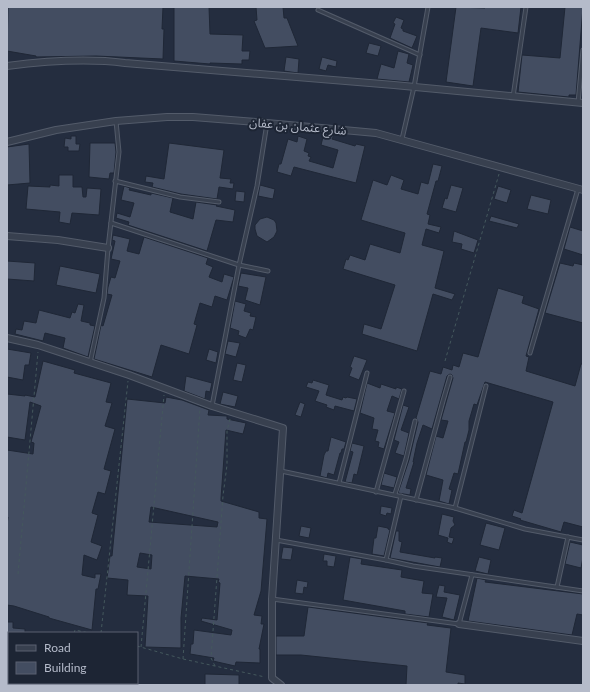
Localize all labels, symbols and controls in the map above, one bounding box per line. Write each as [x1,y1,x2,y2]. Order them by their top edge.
street label: شارع عثمان بن عفان [249,114,347,140]
legend [8,632,138,684]
text: Road [44,640,71,655]
text: Building [44,660,87,675]

